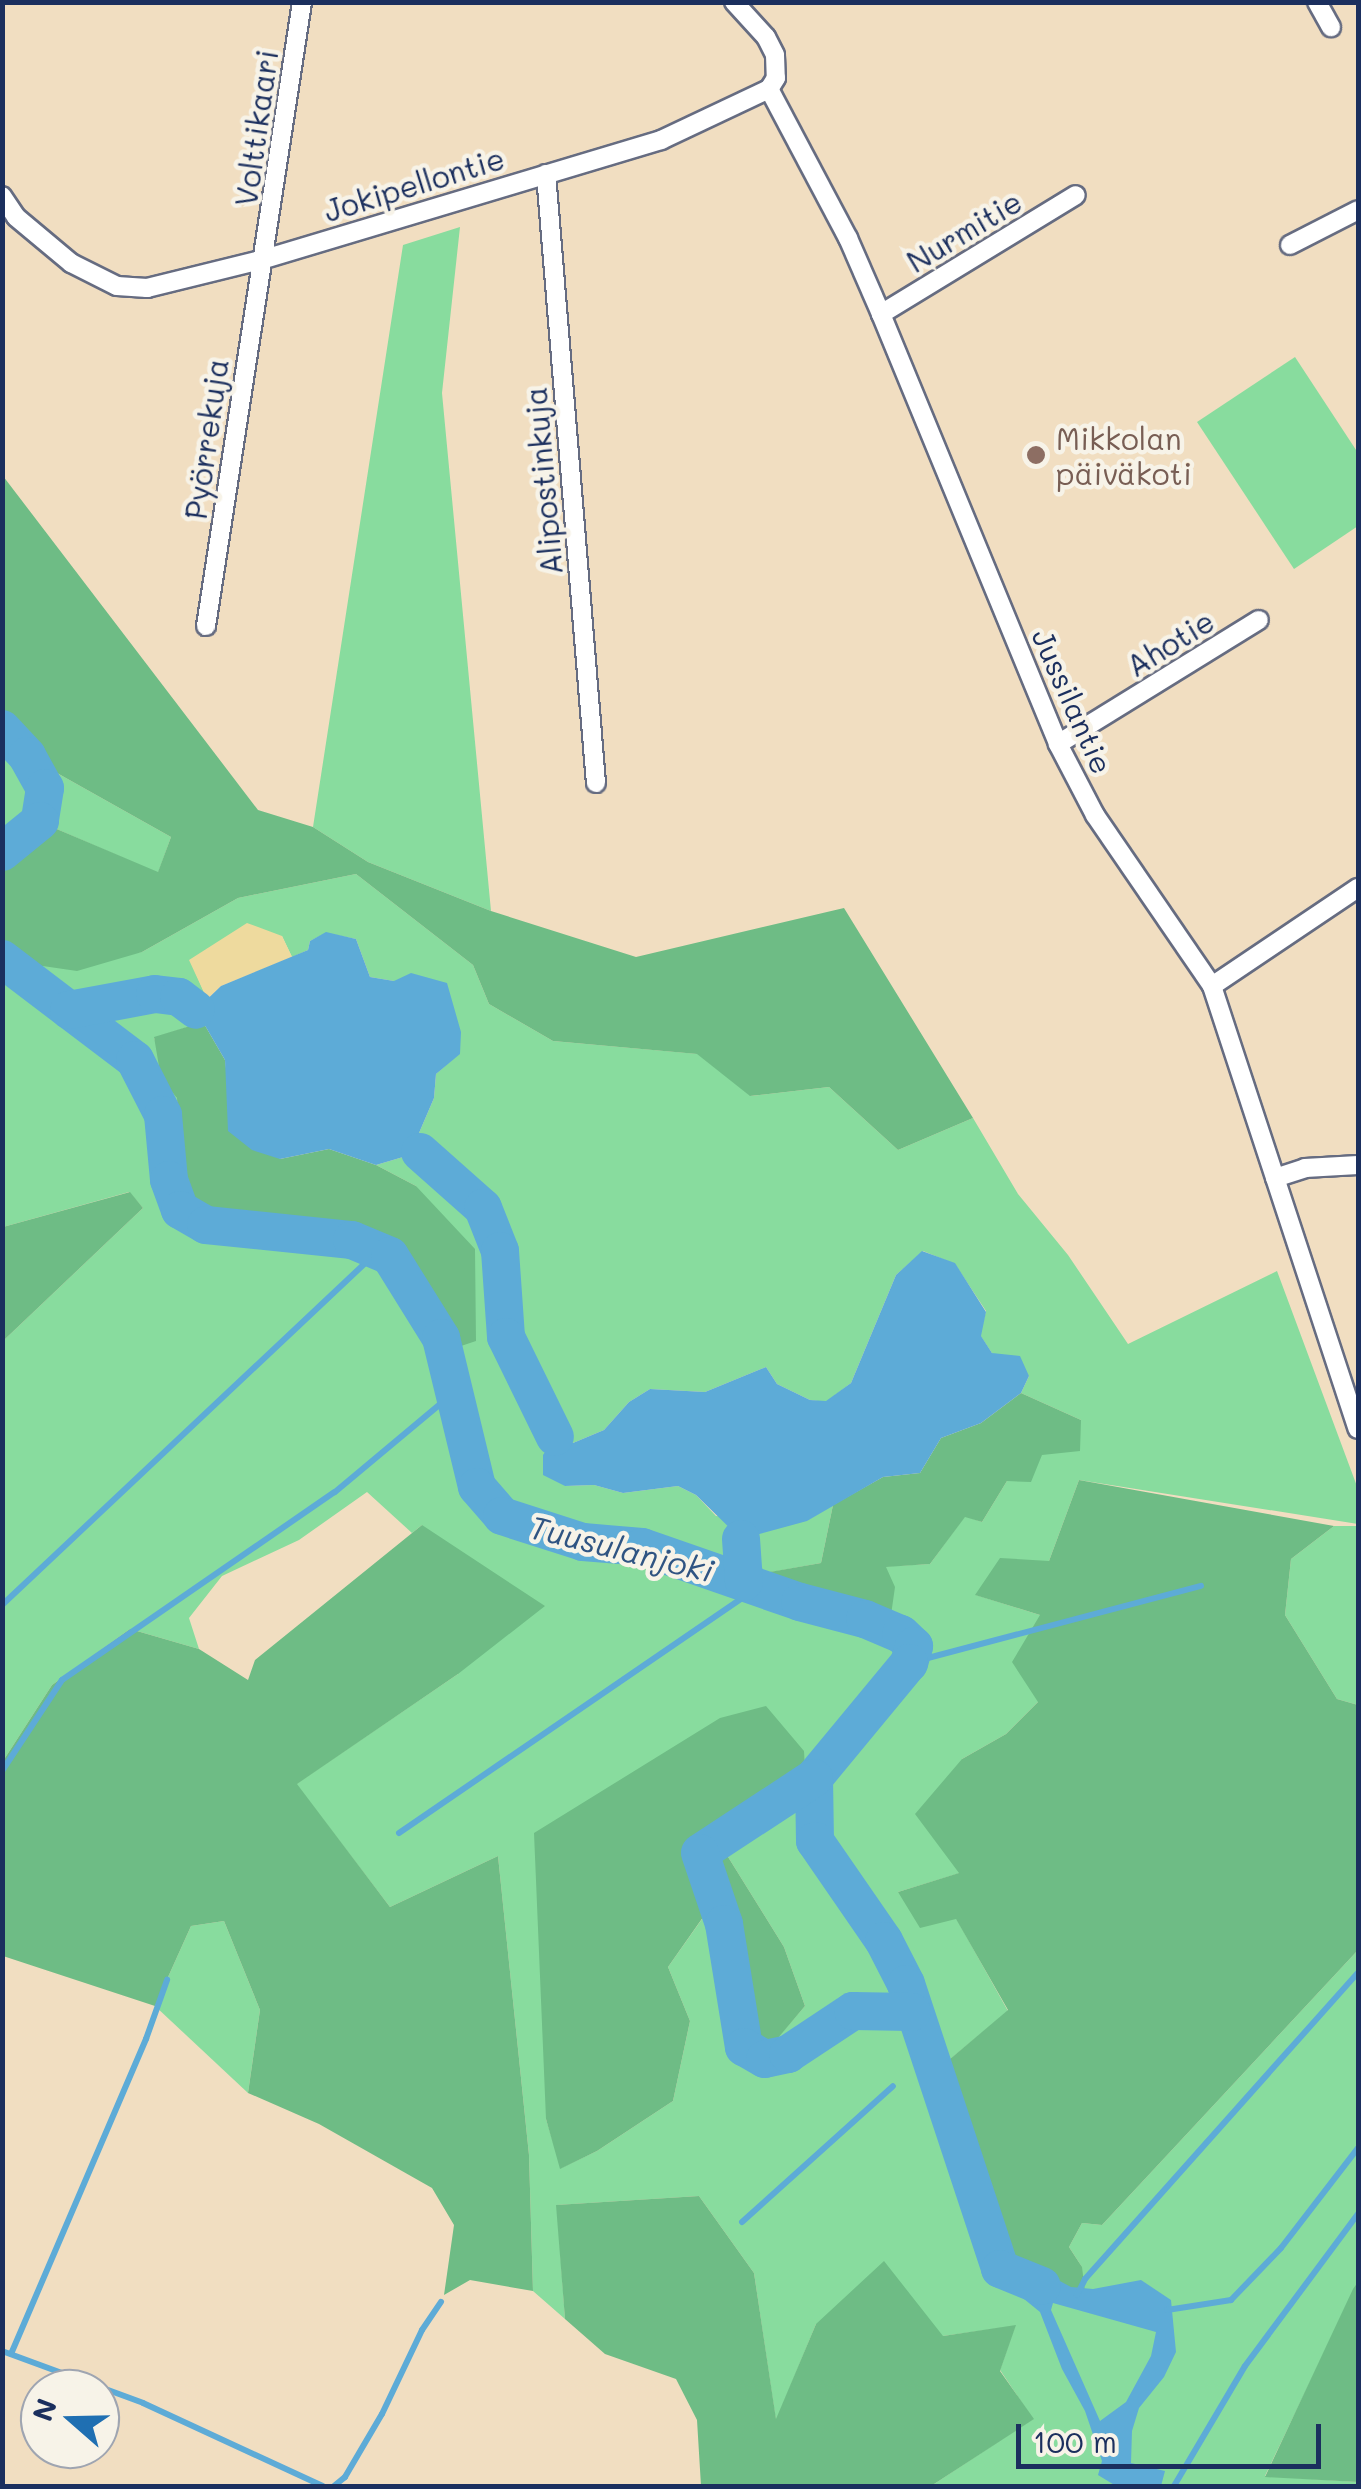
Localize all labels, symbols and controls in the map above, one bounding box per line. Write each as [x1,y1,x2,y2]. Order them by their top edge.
street label: Volttikaari [227,47,285,209]
street label: Jokipellontie [319,139,509,229]
street label: Nurmitie [900,183,1028,279]
street label: Pyörrekuja [177,356,235,522]
street label: Alipostinkuja [517,386,569,576]
place label: Mikkolan päiväkoti [1056,420,1192,490]
marker: Mikkolan päiväkoti [1025,444,1047,466]
street label: Ahotie [1120,602,1220,684]
street label: Jussilantie [1025,623,1121,779]
water label: Tuusulanjoki [526,1507,718,1589]
north arrow [20,2369,120,2469]
text: N [23,2393,64,2426]
scale bar [1021,2404,1326,2466]
text: 100 m [1033,2421,1117,2461]

